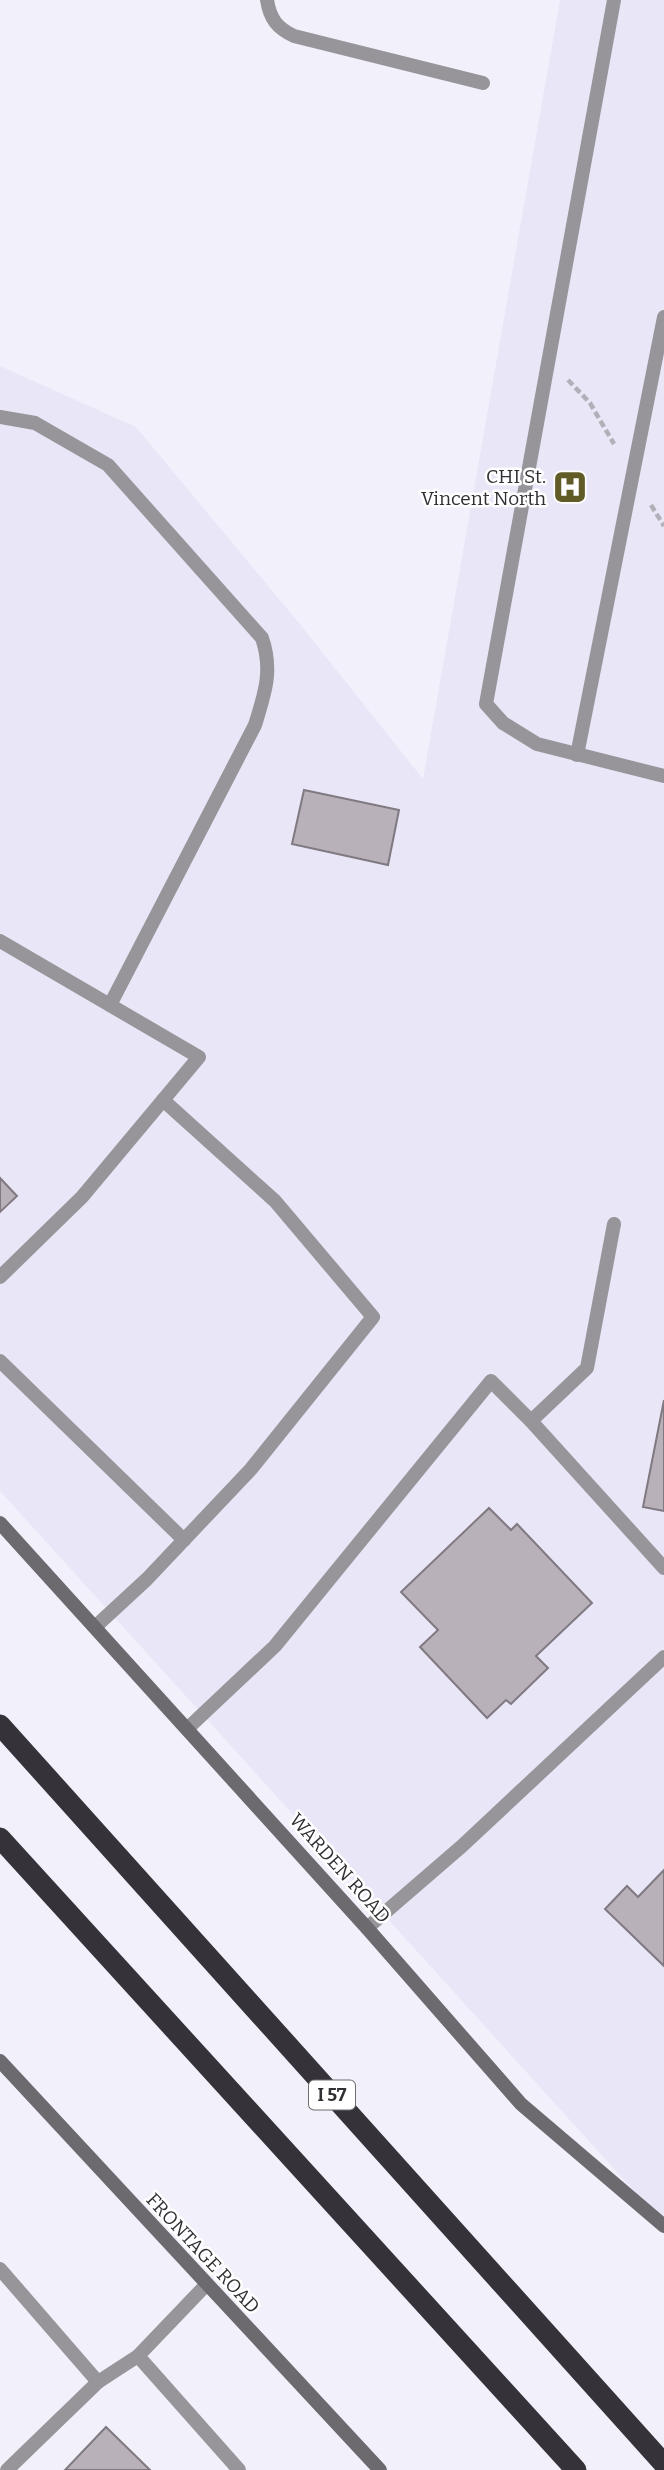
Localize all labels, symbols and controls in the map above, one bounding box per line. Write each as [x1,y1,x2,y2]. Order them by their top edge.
place label: CHI St. Vincent North [421,465,546,510]
hospital icon: CHI St. Vincent North [551,468,589,506]
street label: WARDEN ROAD [285,1808,395,1928]
road number: I 57 [309,2080,355,2110]
street label: FRONTAGE ROAD [141,2188,265,2318]

